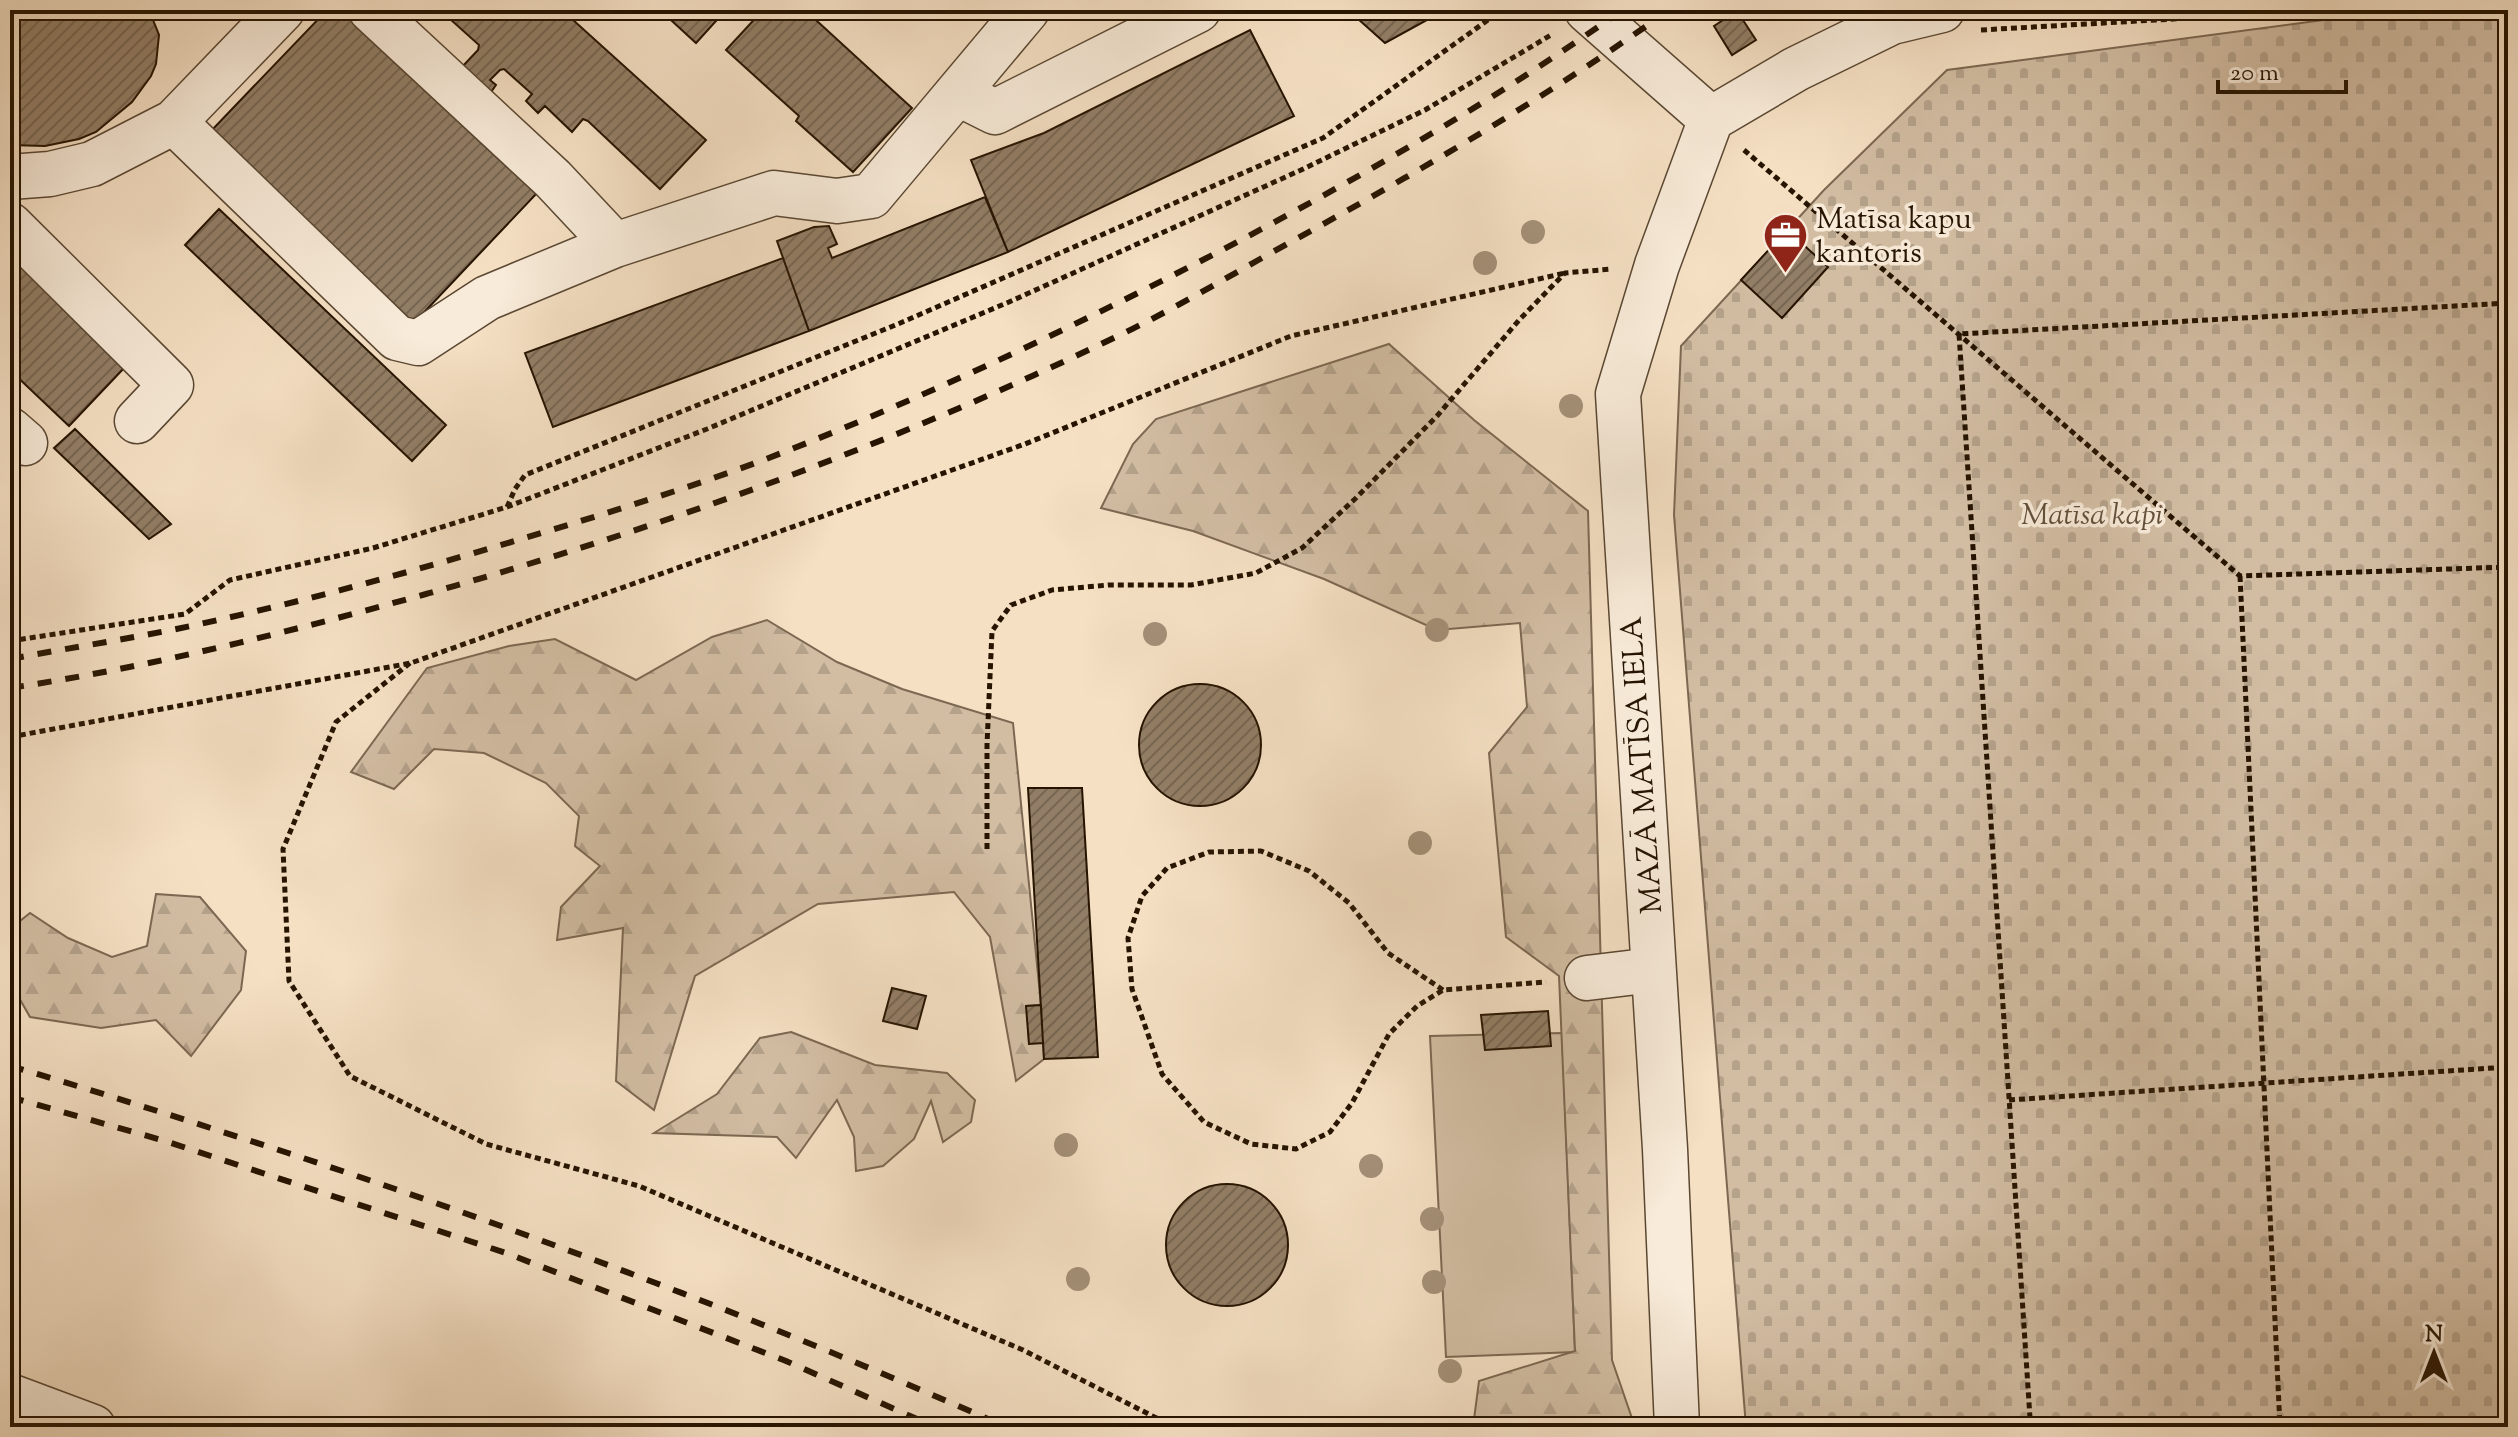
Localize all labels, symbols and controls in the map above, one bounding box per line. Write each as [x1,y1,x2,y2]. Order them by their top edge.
scale bar [2218,44,2346,94]
text: 20 m [2230,57,2279,91]
place label: Matīsa kapu kantoris [1816,199,1972,276]
office icon: Matīsa kapu kantoris [1761,211,1809,274]
park label: Matīsa kapi [2021,495,2163,538]
street label: MAZĀ MATĪSA IELA [1612,615,1675,915]
north arrow [2394,1313,2474,1393]
text: N [2425,1320,2443,1352]

